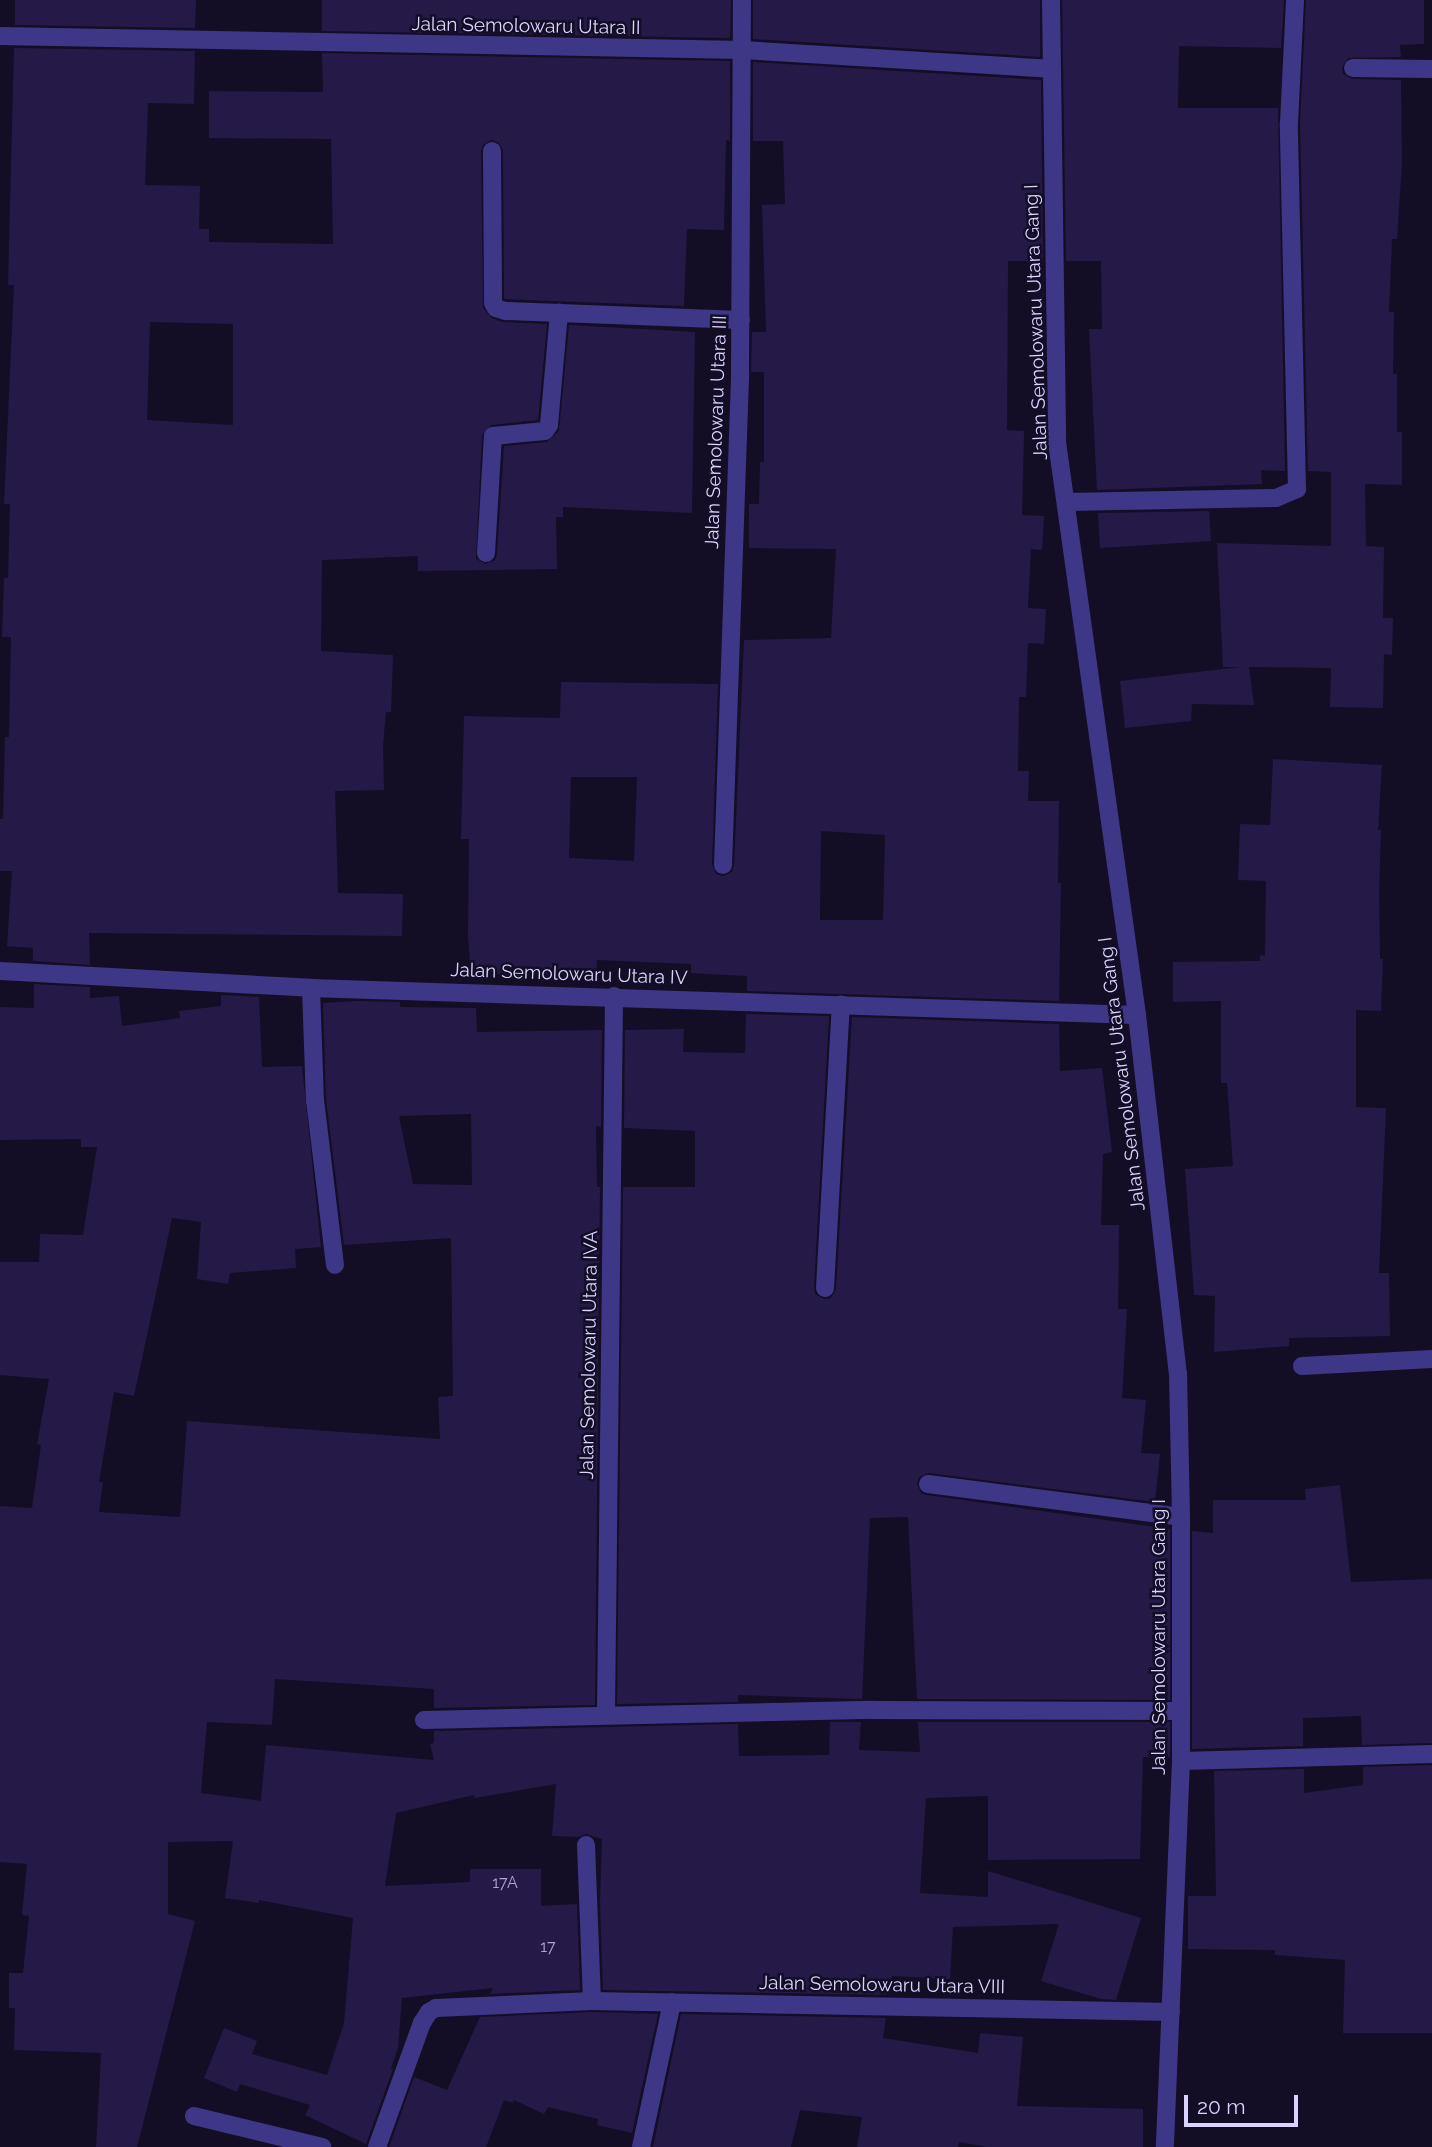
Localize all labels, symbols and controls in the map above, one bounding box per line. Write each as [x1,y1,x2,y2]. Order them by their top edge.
street label: Jalan Semolowaru Utara II [411,13,641,39]
street label: Jalan Semolowaru Utara Gang I [1020,184,1052,460]
street label: Jalan Semolowaru Utara III [701,315,731,549]
street label: Jalan Semolowaru Utara Gang I [1094,936,1150,1212]
street label: Jalan Semolowaru Utara IV [450,958,688,990]
street label: Jalan Semolowaru Utara IVA [575,1230,603,1480]
street label: Jalan Semolowaru Utara Gang I [1148,1499,1170,1775]
house number: 17A [492,1873,518,1893]
house number: 17 [540,1937,556,1957]
street label: Jalan Semolowaru Utara VIII [759,1971,1005,1999]
scale bar [1187,2080,1301,2124]
text: 20 m [1197,2094,1245,2119]

